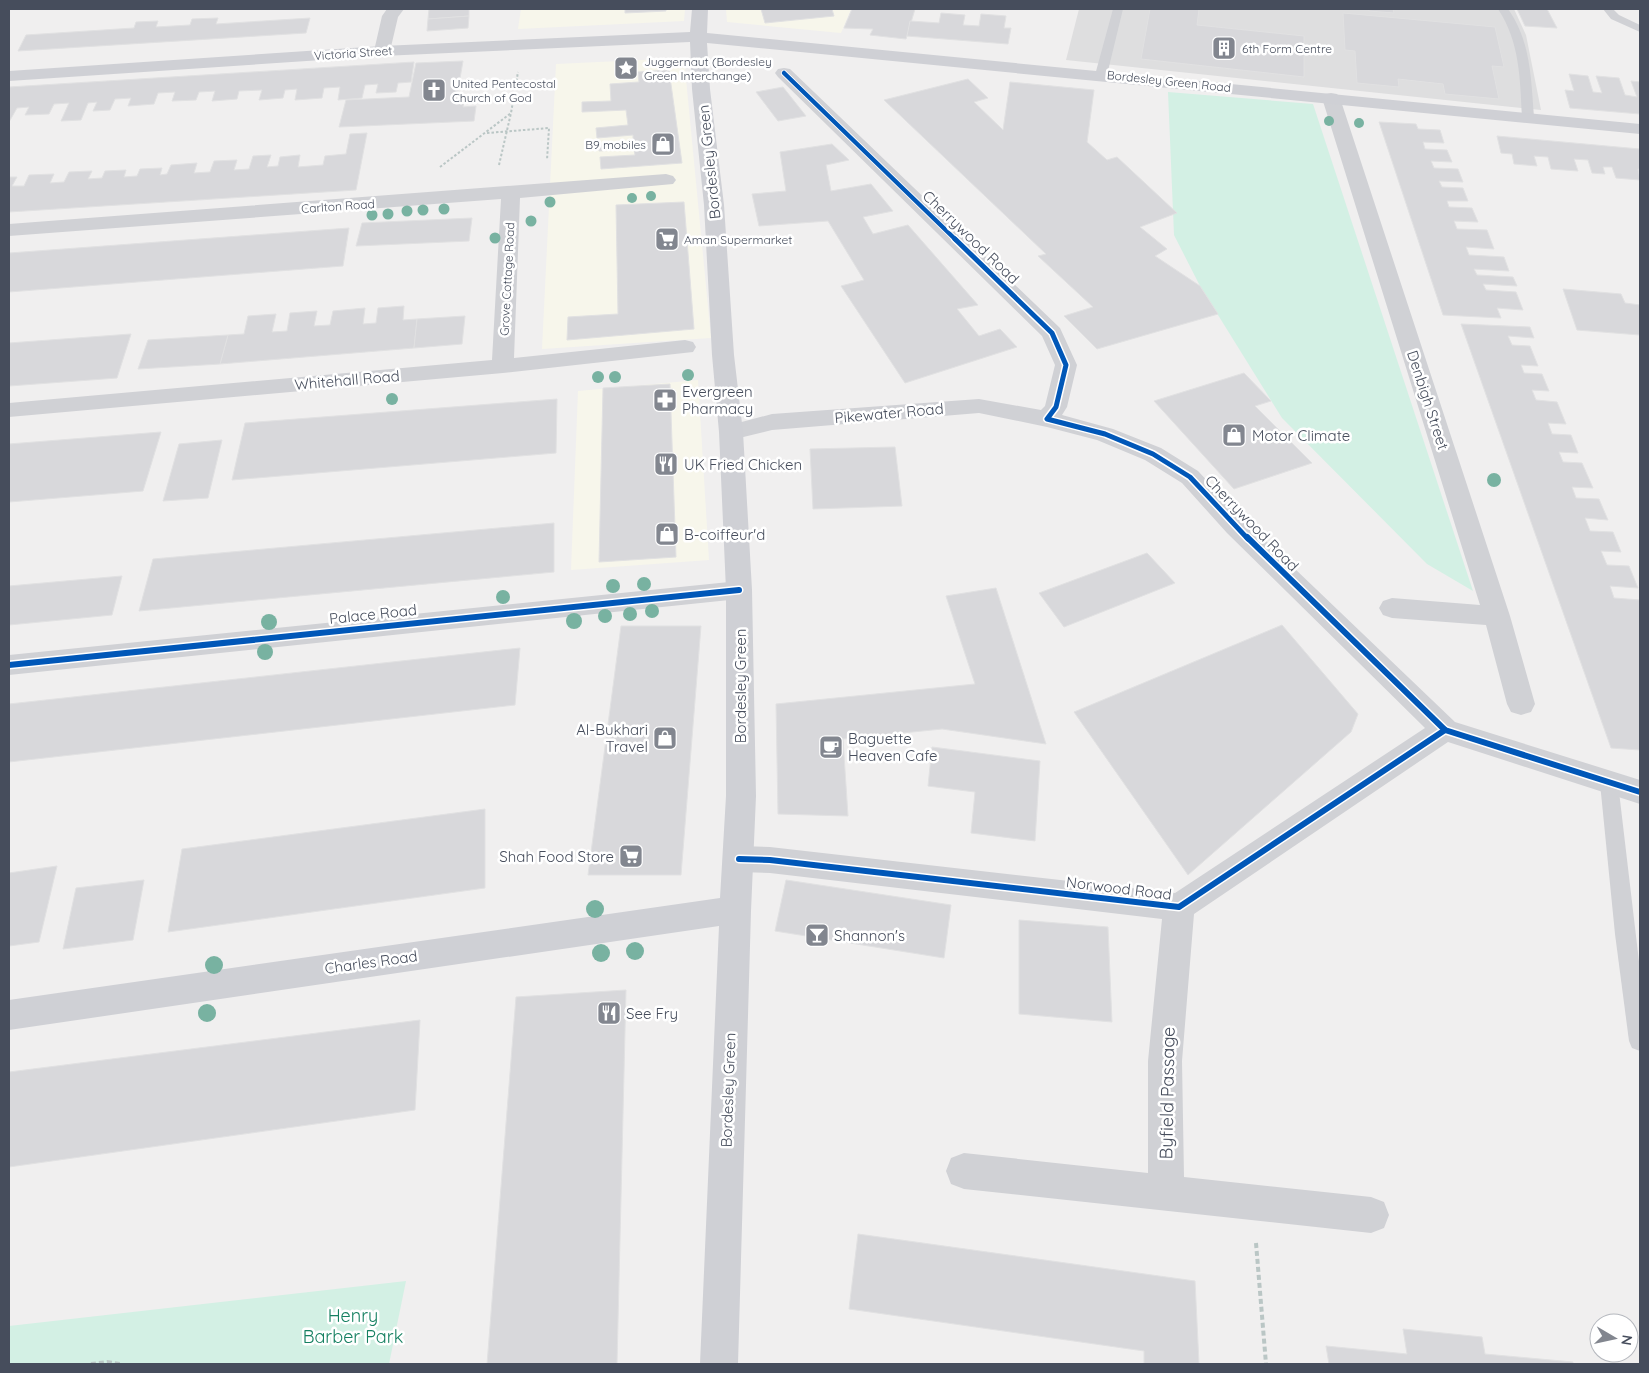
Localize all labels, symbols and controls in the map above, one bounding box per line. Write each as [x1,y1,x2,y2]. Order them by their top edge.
building icon: 6th Form Centre [1211,35,1237,61]
place label: 6th Form Centre [1242,41,1332,56]
street label: Victoria Street [313,43,393,63]
place label: Juggernaut (Bordesley Green Interchange) [644,54,772,83]
place icon: Juggernaut (Bordesley Green Interchange) [613,55,639,81]
street label: Bordesley Green Road [1106,67,1232,95]
place label: United Pentecostal Church of God [452,76,556,105]
church icon: United Pentecostal Church of God [421,77,447,103]
street label: Bordesley Green [694,104,724,220]
shop icon: B9 mobiles [650,131,676,157]
place label: B9 mobiles [585,137,646,152]
street label: Cherrywood Road [919,186,1023,288]
street label: Carlton Road [301,196,375,216]
street label: Grove Cottage Road [497,222,517,336]
supermarket icon: Aman Supermarket [654,226,680,252]
place label: Aman Supermarket [684,232,792,247]
street label: Denbigh Street [1403,348,1453,452]
street label: Whitehall Road [294,366,400,394]
place label: Evergreen Pharmacy [682,382,753,418]
pharmacy icon: Evergreen Pharmacy [652,387,678,413]
street label: Pikewater Road [834,399,944,427]
shop icon: Motor Climate [1221,422,1247,448]
place label: Motor Climate [1252,426,1350,445]
restaurant icon: UK Fried Chicken [653,451,679,477]
place label: UK Fried Chicken [684,455,802,474]
street label: Cherrywood Road [1201,471,1303,575]
shop icon: B-coiffeur'd [654,521,680,547]
place label: B-coiffeur'd [684,525,765,544]
street label: Palace Road [328,600,418,628]
street label: Bordesley Green [731,629,750,743]
place label: Al-Bukhari Travel [576,720,648,756]
shop icon: Al-Bukhari Travel [652,725,678,751]
place label: Baguette Heaven Cafe [848,729,938,765]
cafe icon: Baguette Heaven Cafe [818,734,844,760]
supermarket icon: Shah Food Store [618,843,644,869]
place label: Shah Food Store [499,847,614,866]
street label: Norwood Road [1065,872,1173,904]
bar icon: Shannon's [804,922,830,948]
place label: Shannon's [834,926,905,945]
street label: Charles Road [323,946,419,978]
restaurant icon: See Fry [596,1000,622,1026]
place label: See Fry [626,1004,678,1023]
street label: Byfield Passage [1154,1026,1180,1160]
street label: Bordesley Green [717,1032,739,1148]
park label: Henry Barber Park [303,1304,403,1348]
north arrow [1589,1313,1639,1363]
text: N [1617,1334,1637,1347]

